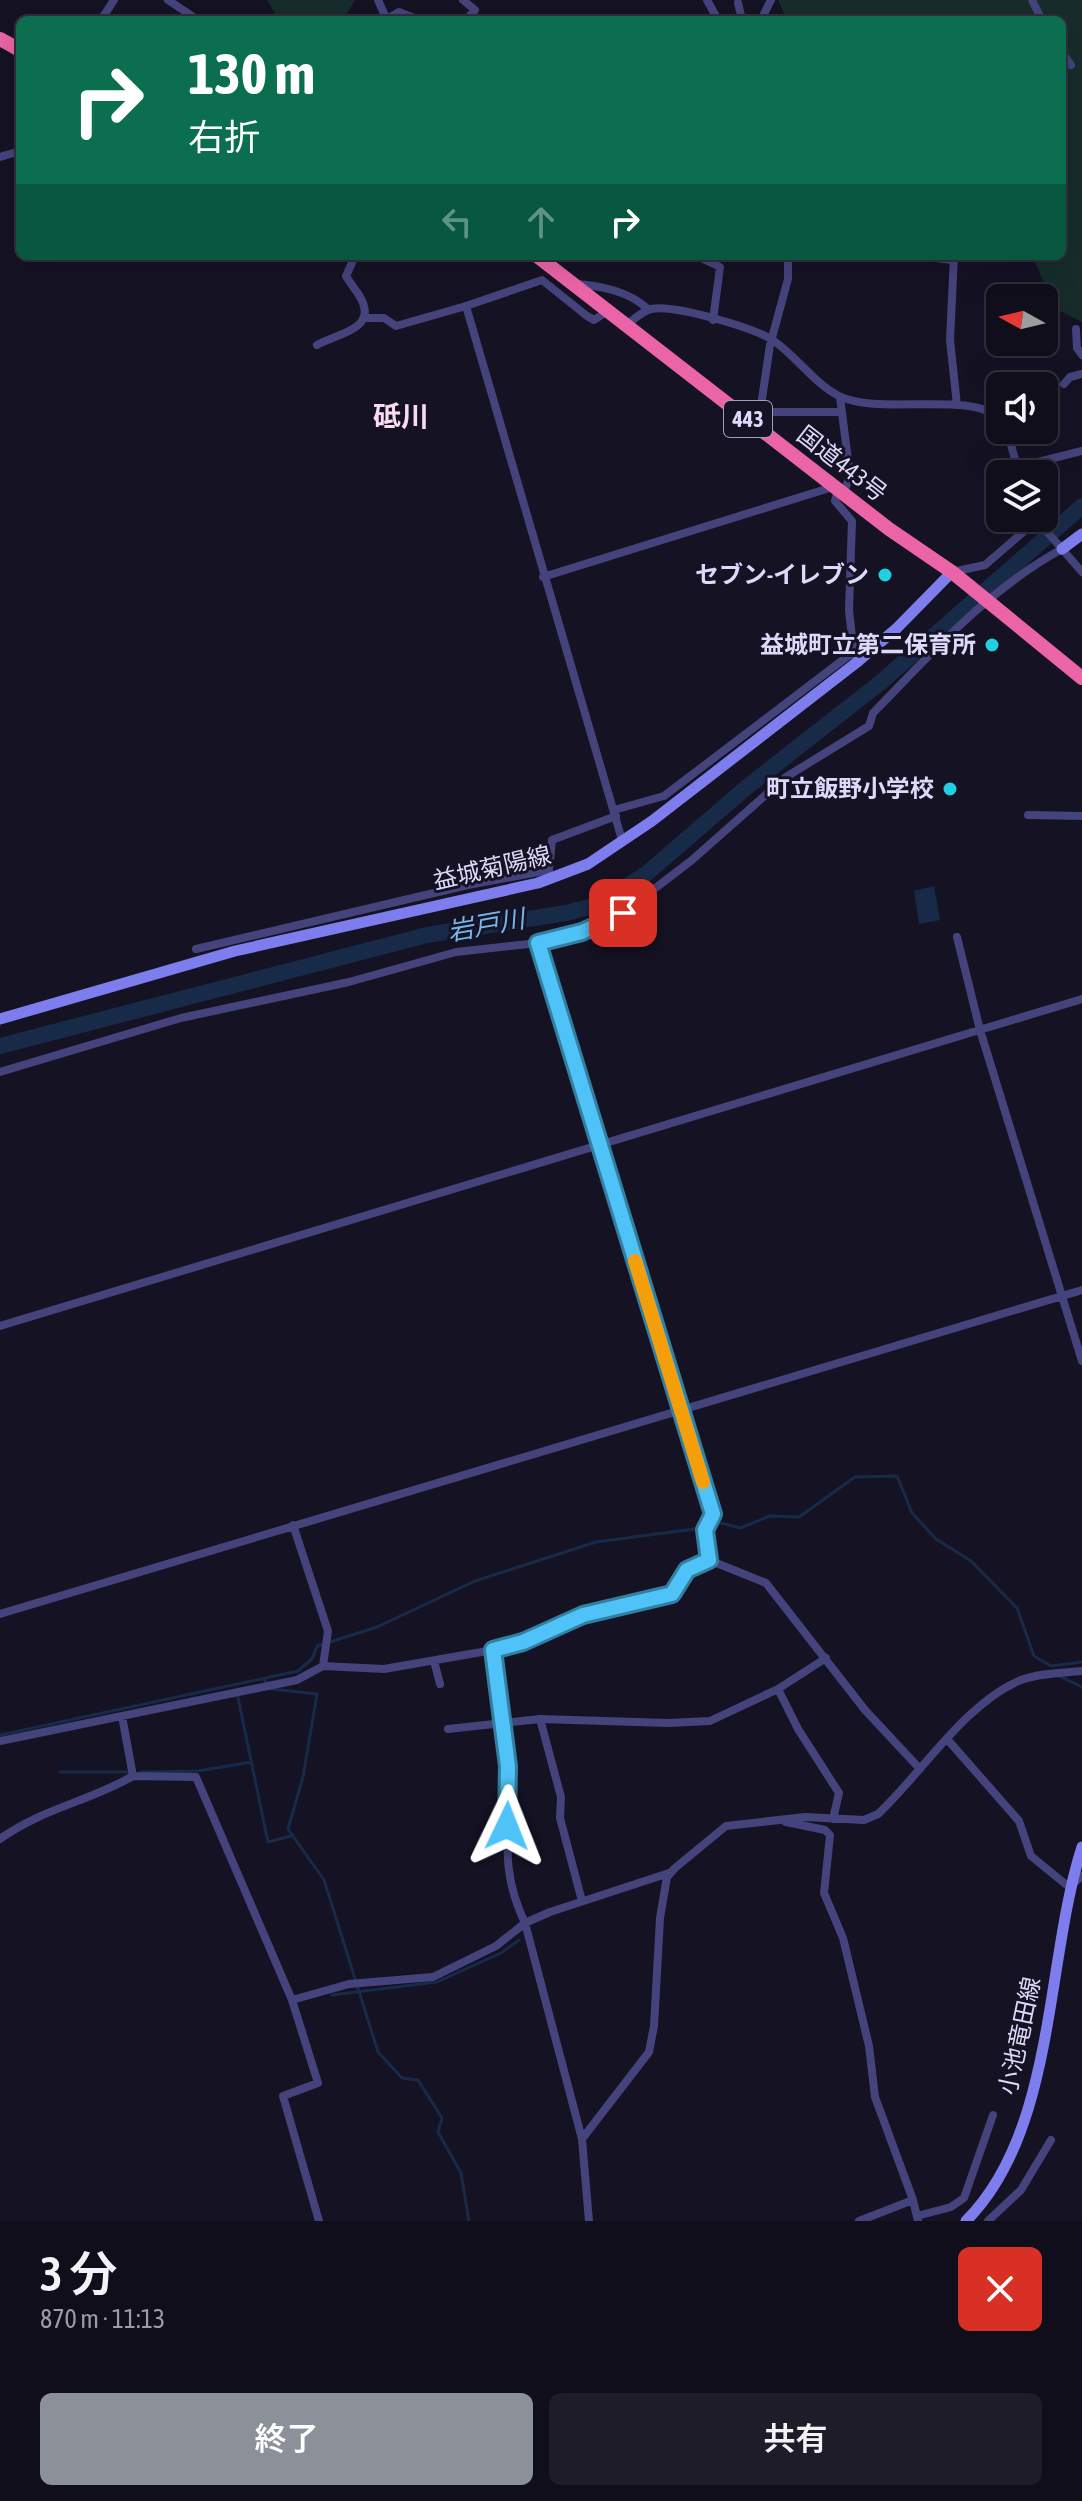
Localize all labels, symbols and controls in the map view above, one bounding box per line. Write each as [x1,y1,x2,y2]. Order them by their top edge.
text: 130 m [188,42,315,106]
icon: right [56,48,160,152]
text: 右折 [188,116,260,158]
icon: left [435,200,479,244]
icon: ahead [519,200,563,244]
icon: right [603,200,647,244]
north arrow [986,284,1058,356]
map controls [986,284,1058,532]
button: sound [986,372,1058,444]
district label: 砥川 [373,400,429,432]
road number: 443 [724,401,772,437]
street label: 国道443号 [792,420,892,507]
button: layers [986,460,1058,532]
place label: セブン-イレブン [695,561,869,588]
marker: セブン-イレブン [876,566,894,584]
place label: 益城町立第二保育所 [760,631,976,658]
marker: 益城町立第二保育所 [983,636,1001,654]
place label: 町立飯野小学校 [766,775,934,802]
marker: 町立飯野小学校 [941,780,959,798]
street label: 益城菊陽線 [430,841,553,894]
pin [589,879,657,947]
icon: arrive [601,891,645,935]
water label: 岩戸川 [445,903,530,947]
position arrow [465,1784,549,1868]
street label: 小池竜田線 [994,1974,1045,2097]
text: 3 分 [40,2246,117,2301]
button: close [958,2247,1042,2331]
text: 870 m · 11:13 [40,2304,165,2334]
button: 終了 [40,2393,533,2485]
button: 共有 [549,2393,1042,2485]

